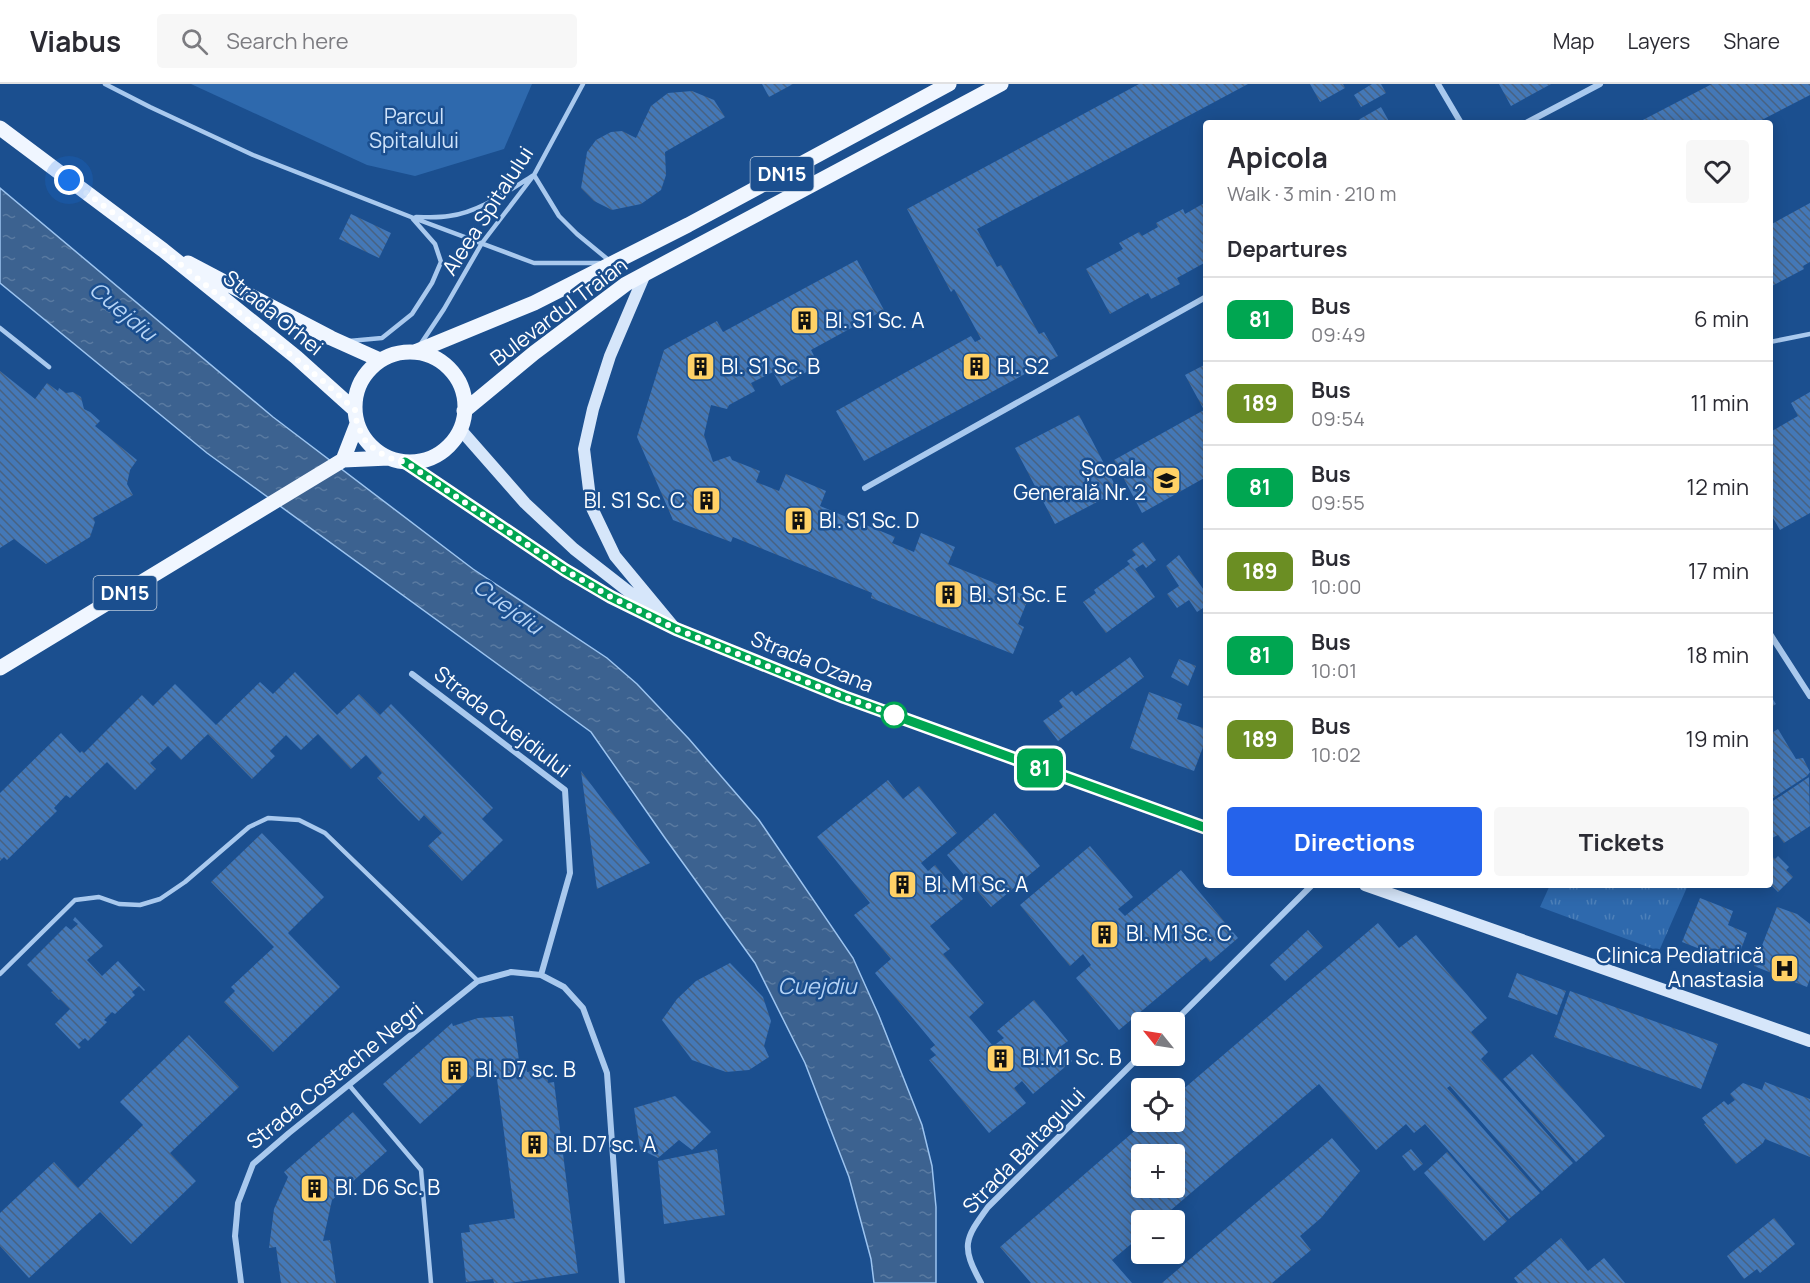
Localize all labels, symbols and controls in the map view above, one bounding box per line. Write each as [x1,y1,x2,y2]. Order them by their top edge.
search box [157,14,577,68]
text: Viabus [30,22,121,60]
icon: search [178,25,211,58]
text: Search here [226,26,349,56]
text: Map [1553,27,1594,55]
text: Layers [1627,27,1690,55]
text: Share [1723,27,1780,55]
park label: Parcul Spitalului [369,102,459,154]
text: Apicola [1227,138,1328,176]
button: heart [1686,140,1749,203]
street label: Aleea Spitalului [435,141,539,280]
road number: DN15 [750,157,814,191]
your location [54,165,84,195]
text: Walk · 3 min · 210 m [1227,180,1397,207]
text: Departures [1227,234,1347,264]
street label: Bulevardul Traian [484,251,633,372]
street label: Strada Orhei [218,263,329,361]
water label: Cuejdiu [83,274,164,349]
text: Bus [1311,291,1351,321]
text: 6 min [1694,304,1749,334]
building icon: Bl. S1 Sc. A [788,305,820,337]
text: 81 [1249,305,1271,333]
place label: Bl. S1 Sc. A [825,306,925,334]
text: 09:49 [1311,321,1366,348]
building icon: Bl. S1 Sc. B [684,351,716,383]
building icon: Bl. S2 [960,351,992,383]
place label: Bl. S1 Sc. B [721,352,820,380]
place label: Bl. S2 [997,352,1049,380]
text: Bus [1311,375,1351,405]
text: 11 min [1691,388,1749,418]
text: 189 [1242,389,1278,417]
text: 09:54 [1311,405,1365,432]
place label: Școala Generală Nr. 2 [1013,454,1146,506]
text: Bus [1311,459,1351,489]
school or university icon: Școala Generală Nr. 2 [1151,465,1183,497]
text: 12 min [1687,472,1749,502]
text: 81 [1249,473,1271,501]
building icon: Bl. S1 Sc. C [690,485,722,517]
place label: Bl. S1 Sc. C [584,486,685,514]
text: 09:55 [1311,489,1365,516]
building icon: Bl. S1 Sc. D [782,505,814,537]
place label: Bl. S1 Sc. D [819,506,919,534]
text: Bus [1311,543,1351,573]
text: 17 min [1688,556,1749,586]
text: 189 [1242,557,1278,585]
water label: Cuejdiu [467,571,550,642]
text: 10:00 [1311,573,1361,600]
road number: DN15 [94,576,156,610]
building icon: Bl. S1 Sc. E [932,579,964,611]
place label: Bl. S1 Sc. E [969,580,1067,608]
street label: Strada Ozana [747,624,878,698]
text: Bus [1311,627,1351,657]
text: 18 min [1686,640,1749,670]
text: 81 [1249,641,1271,669]
text: 10:01 [1311,657,1357,684]
street label: Strada Cuejdiului [429,659,576,783]
unlabelled marker [881,702,907,728]
text: Bus [1311,711,1351,741]
text: 19 min [1686,724,1749,754]
text: 189 [1242,725,1278,753]
text: 10:02 [1311,741,1361,768]
line badge: 81 [1013,748,1067,788]
text: 81 [1029,754,1051,782]
button: Directions [1227,807,1482,876]
button: Tickets [1494,807,1749,876]
building icon: Bl. M1 Sc. A [887,869,919,901]
place label: Bl. M1 Sc. A [924,870,1028,898]
building icon: Bl. M1 Sc. C [1089,918,1121,950]
place label: Bl. M1 Sc. C [1126,919,1232,947]
place label: Clinica Pediatrică Anastasia [1596,941,1764,993]
hospital icon: Clinica Pediatrică Anastasia [1769,952,1801,984]
water label: Cuejdiu [778,971,858,1001]
street label: Strada Costache Negri [240,995,428,1155]
north arrow [1131,1012,1185,1066]
map controls [1131,1012,1185,1264]
building icon: Bl.M1 Sc. B [985,1042,1017,1074]
place label: Bl.M1 Sc. B [1022,1043,1122,1071]
building icon: Bl. D7 sc. B [438,1054,470,1086]
place label: Bl. D7 sc. B [475,1055,576,1083]
button: locate [1131,1078,1185,1132]
street label: Strada Baltagului [956,1081,1091,1219]
building icon: Bl. D7 sc. A [518,1129,550,1161]
place label: Bl. D7 sc. A [555,1130,656,1158]
button: + [1131,1144,1185,1198]
building icon: Bl. D6 Sc. B [298,1172,330,1204]
place label: Bl. D6 Sc. B [335,1173,440,1201]
button: − [1131,1210,1185,1264]

